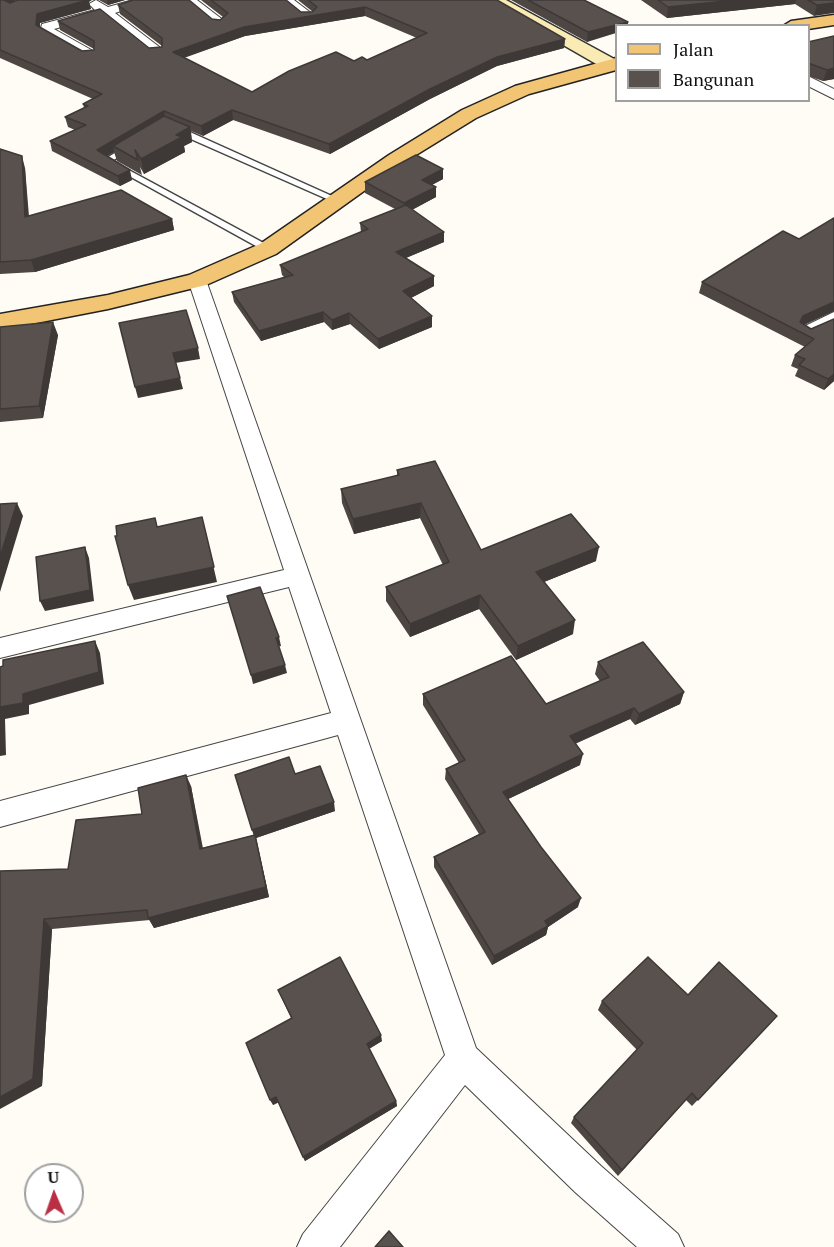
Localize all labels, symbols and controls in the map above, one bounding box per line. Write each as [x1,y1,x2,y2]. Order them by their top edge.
legend [615,24,810,102]
text: Jalan [673,37,713,61]
text: Bangunan [673,67,754,91]
north arrow [24,1163,84,1223]
text: U [47,1166,60,1188]

